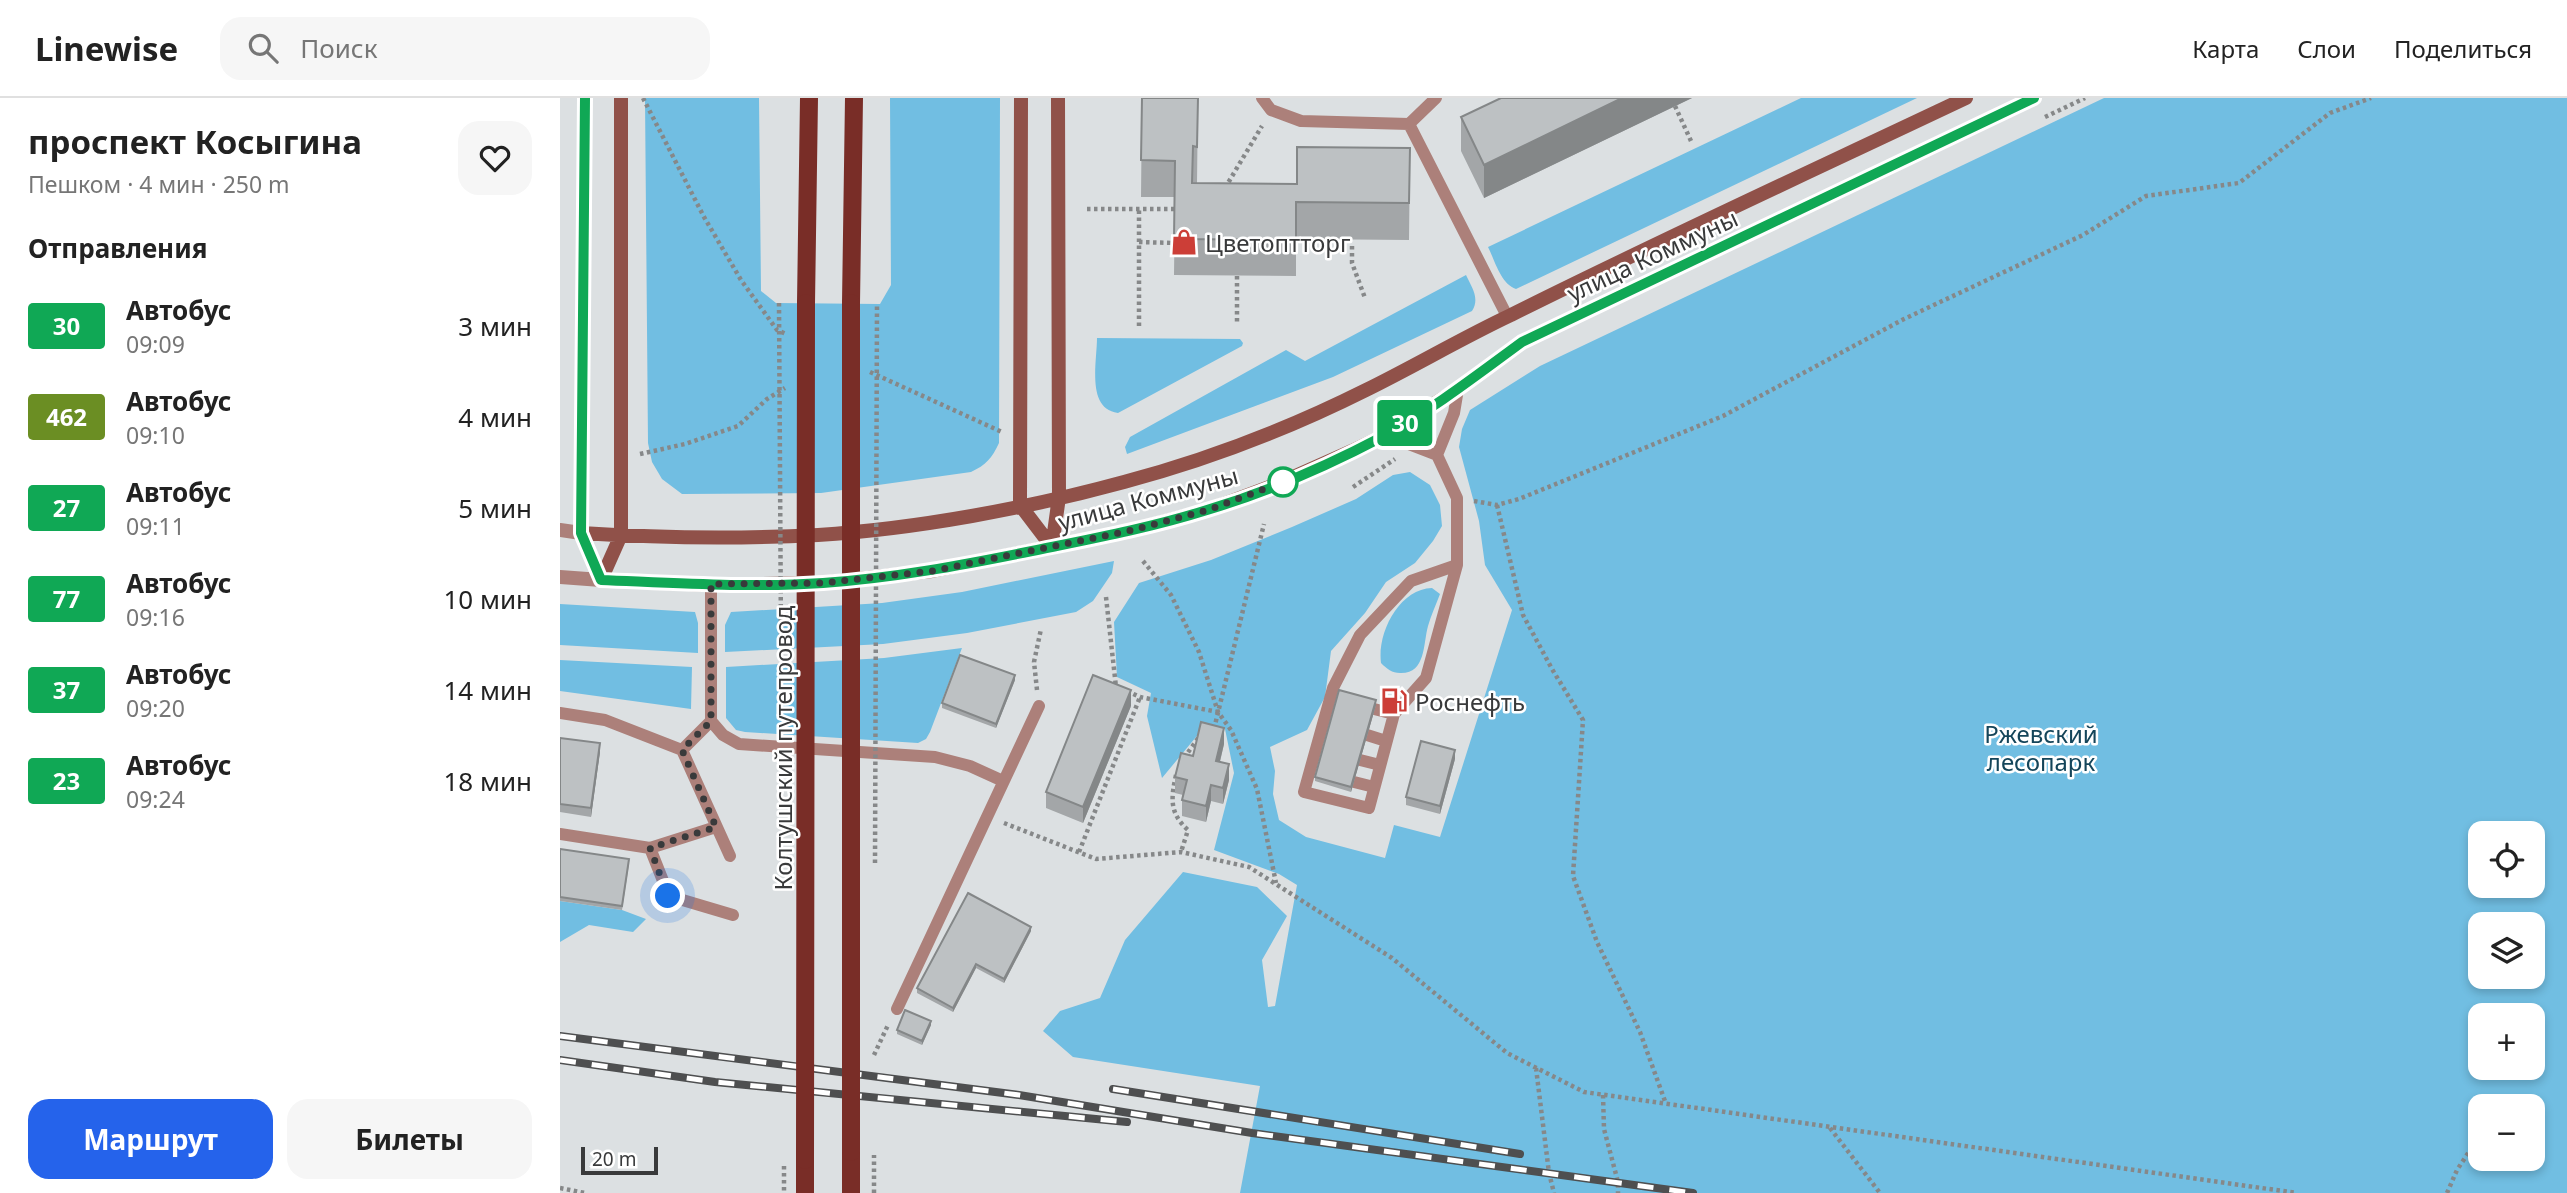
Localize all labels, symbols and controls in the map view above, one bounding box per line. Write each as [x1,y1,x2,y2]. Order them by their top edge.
search box [220,17,710,80]
text: Linewise [35,26,178,71]
icon: search [244,29,282,67]
text: Поиск [300,30,377,66]
text: Карта [2192,32,2259,65]
text: Слои [2297,32,2356,65]
text: Поделиться [2394,32,2532,65]
text: проспект Косыгина [28,119,362,164]
button: heart [458,121,532,195]
text: Пешком · 4 мин · 250 m [28,168,290,200]
street label: улица Коммуны [1561,201,1743,309]
place label: Цветоптторг [1205,226,1351,259]
shop icon: Цветоптторг [1169,227,1199,257]
text: Отправления [28,230,207,266]
text: Автобус [126,292,231,328]
text: 3 мин [458,308,532,344]
text: 30 [53,309,80,342]
text: 09:09 [126,328,185,360]
text: Автобус [126,383,231,419]
text: 4 мин [458,399,532,435]
text: 462 [46,400,87,433]
line badge: 30 [1374,400,1436,446]
text: 30 [1391,406,1419,439]
text: 09:10 [126,419,185,451]
street label: улица Коммуны [1054,458,1242,538]
unlabelled marker [1268,467,1298,497]
text: Автобус [126,474,231,510]
text: 5 мин [458,490,532,526]
text: 27 [53,491,80,524]
text: 09:11 [126,510,185,542]
text: Автобус [126,565,231,601]
text: 10 мин [443,581,532,617]
text: 77 [53,582,80,615]
text: 09:16 [126,601,185,633]
street label: Колтушский путепровод [766,605,799,890]
text: Автобус [126,656,231,692]
text: 14 мин [443,672,532,708]
text: 37 [53,673,80,706]
place label: Роснефть [1415,685,1525,718]
fuel station icon: Роснефть [1379,686,1409,716]
text: 09:20 [126,692,185,724]
park label: Ржевский лесопарк [1984,717,2098,778]
text: Автобус [126,747,231,783]
text: 18 мин [443,763,532,799]
text: 23 [53,764,80,797]
text: 09:24 [126,783,185,815]
map controls [2468,821,2545,1171]
button: locate [2468,821,2545,898]
your location [650,878,685,913]
button: layers [2468,912,2545,989]
button: + [2468,1003,2545,1080]
button: − [2468,1094,2545,1171]
button: Маршрут [28,1099,273,1179]
button: Билеты [287,1099,532,1179]
scale bar [581,1144,658,1176]
text: 20 m [592,1146,636,1172]

